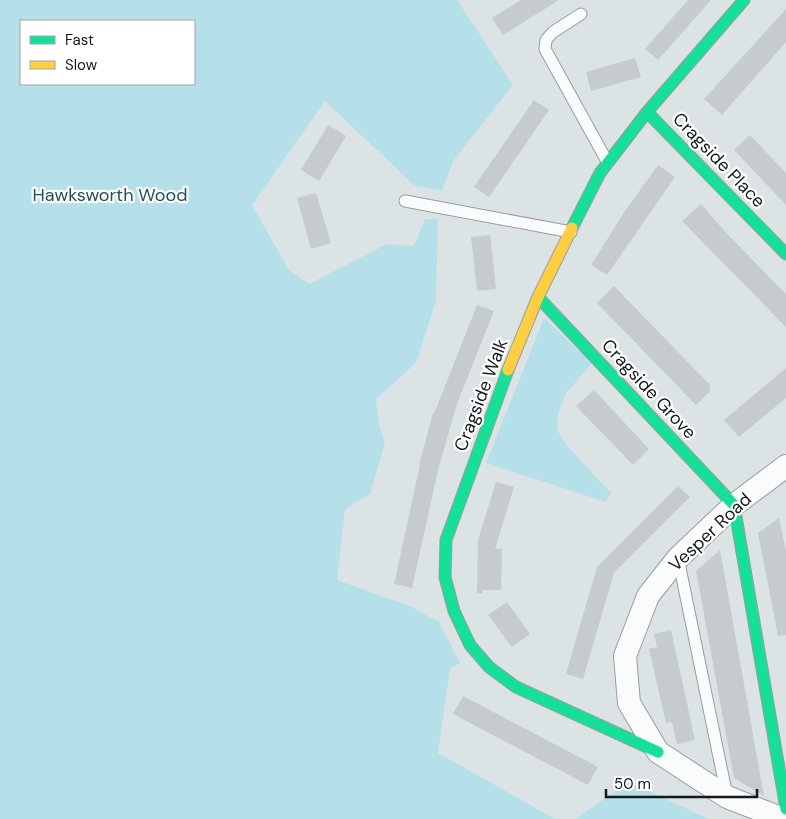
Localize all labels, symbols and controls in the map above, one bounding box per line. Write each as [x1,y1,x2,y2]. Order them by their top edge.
legend [20,20,195,85]
text: Fast [65,30,94,50]
text: Slow [65,55,98,75]
street label: Cragside Place [667,107,771,213]
park label: Hawksworth Wood [33,183,187,207]
street label: Cragside Grove [596,334,702,444]
street label: Cragside Walk [449,335,513,455]
street label: Vesper Road [663,487,757,577]
scale bar [606,766,757,798]
text: 50 m [614,774,651,794]

